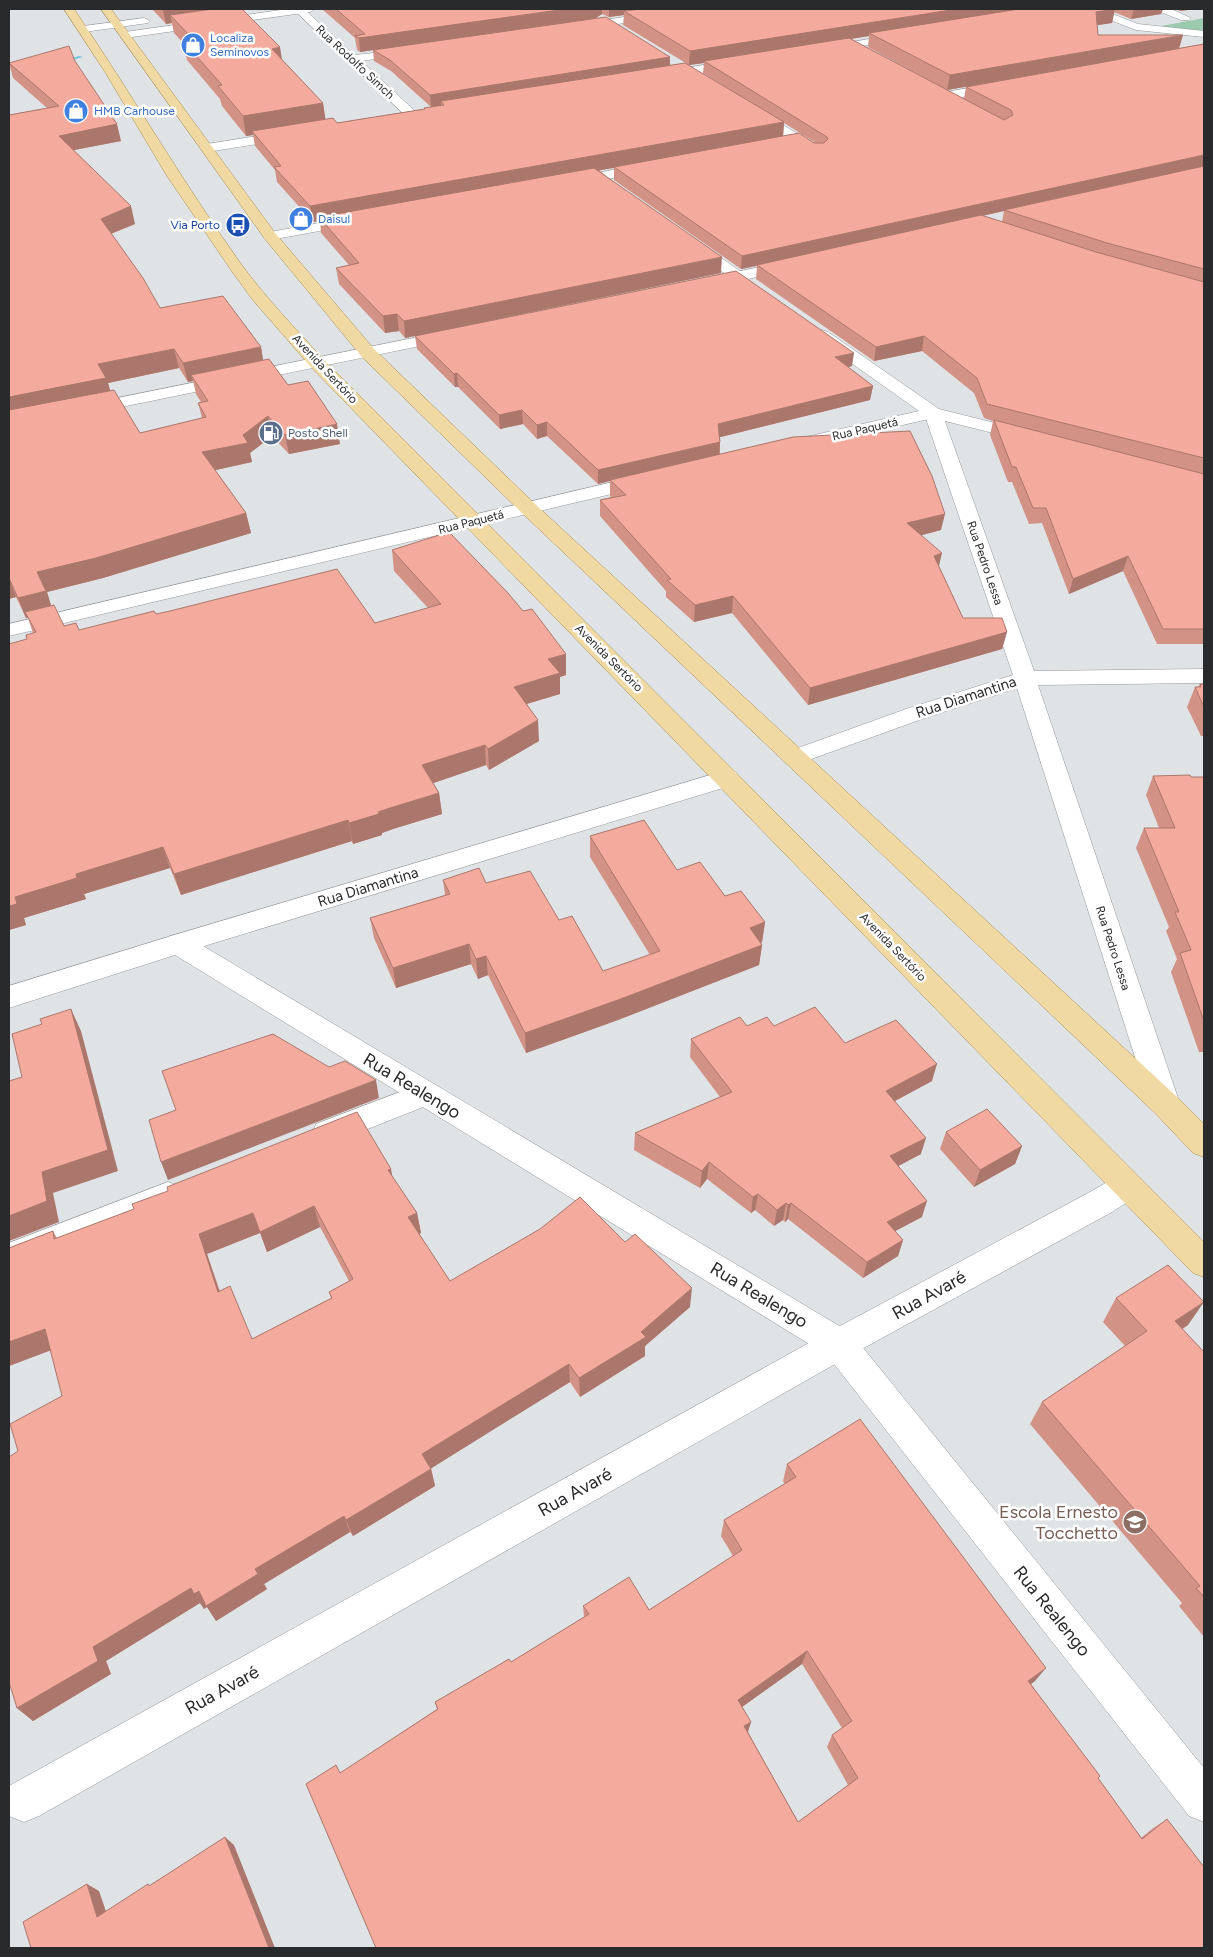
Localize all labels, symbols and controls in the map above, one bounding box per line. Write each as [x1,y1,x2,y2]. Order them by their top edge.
street label: Rua Rodolfo Simch [313,22,397,102]
place label: Localiza Seminovos [210,31,269,59]
shop icon: Localiza Seminovos [180,32,206,58]
shop icon: HMB Carhouse [63,98,89,124]
place label: HMB Carhouse [94,104,175,118]
shop icon: Daisul [288,206,314,232]
bus stop icon: Via Porto [225,212,251,238]
place label: Daisul [318,212,350,226]
place label: Via Porto [171,218,220,232]
street label: Avenida Sertório [289,332,361,407]
street label: Rua Paquetá [831,415,899,443]
fuel station icon: Posto Shell [258,420,284,446]
place label: Posto Shell [288,426,348,440]
street label: Rua Paquetá [437,507,505,537]
street label: Rua Pedro Lessa [964,519,1006,607]
street label: Avenida Sertório [572,621,646,695]
street label: Rua Diamantina [914,672,1018,722]
street label: Rua Diamantina [315,863,421,911]
street label: Rua Pedro Lessa [1093,904,1133,992]
street label: Avenida Sertório [857,910,929,984]
street label: Rua Realengo [359,1048,465,1124]
street label: Rua Realengo [706,1257,812,1333]
street label: Rua Avaré [888,1266,970,1324]
street label: Rua Avaré [534,1463,616,1521]
place label: Escola Ernesto Tocchetto [999,1501,1118,1544]
school or university icon: Escola Ernesto Tocchetto [1122,1509,1148,1535]
street label: Rua Realengo [1009,1561,1095,1661]
street label: Rua Avaré [181,1661,263,1719]

